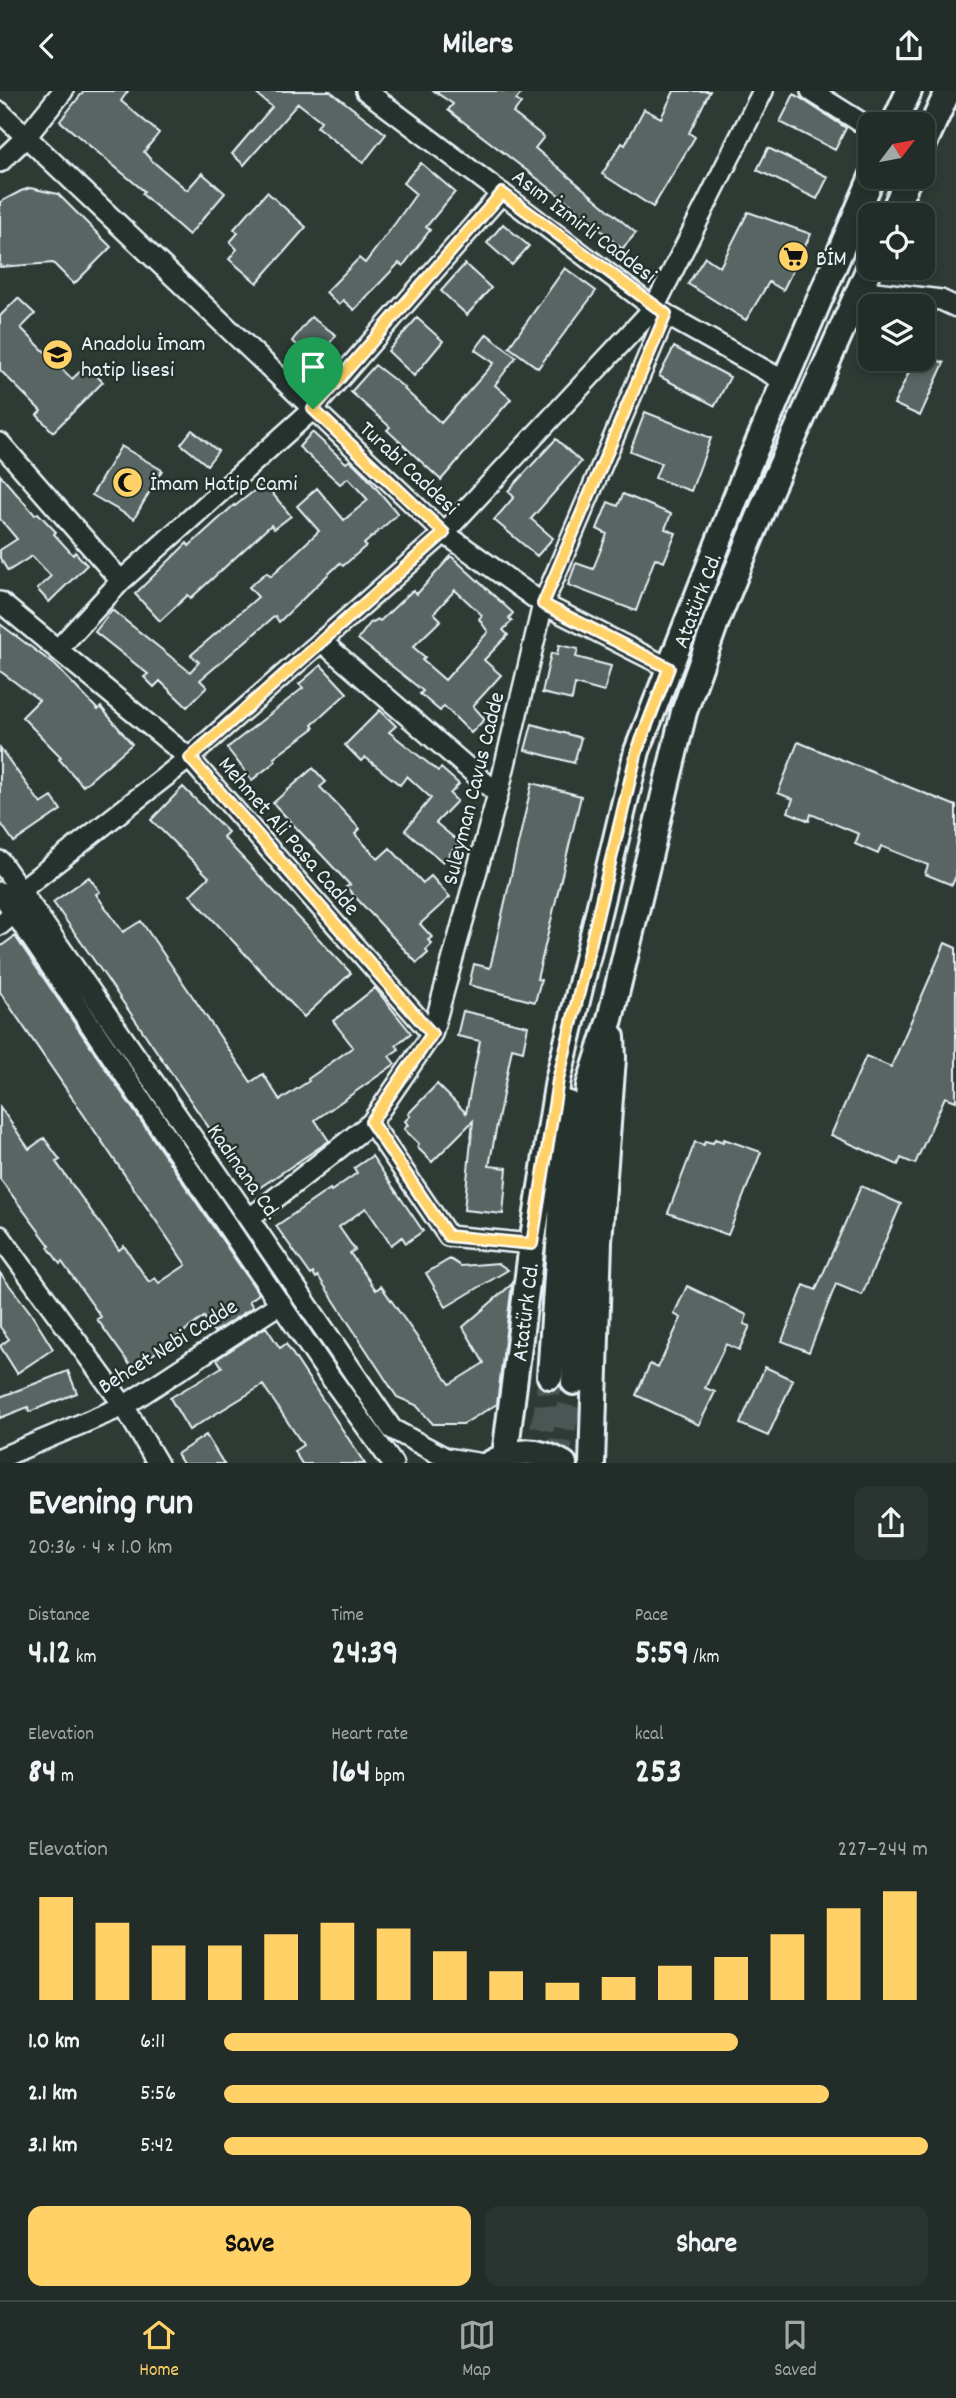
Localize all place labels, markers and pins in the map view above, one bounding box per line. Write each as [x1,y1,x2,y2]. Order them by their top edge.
supermarket icon: BİM [776,240,810,274]
place label: BİM [816,244,847,277]
place label: Anadolu İmam hatip lisesi [81,329,205,388]
pin [283,337,343,409]
school or university icon: Anadolu İmam hatip lisesi [41,338,75,372]
mosque icon: İmam Hatip Cami [110,465,144,499]
place label: İmam Hatip Cami [150,469,297,502]

